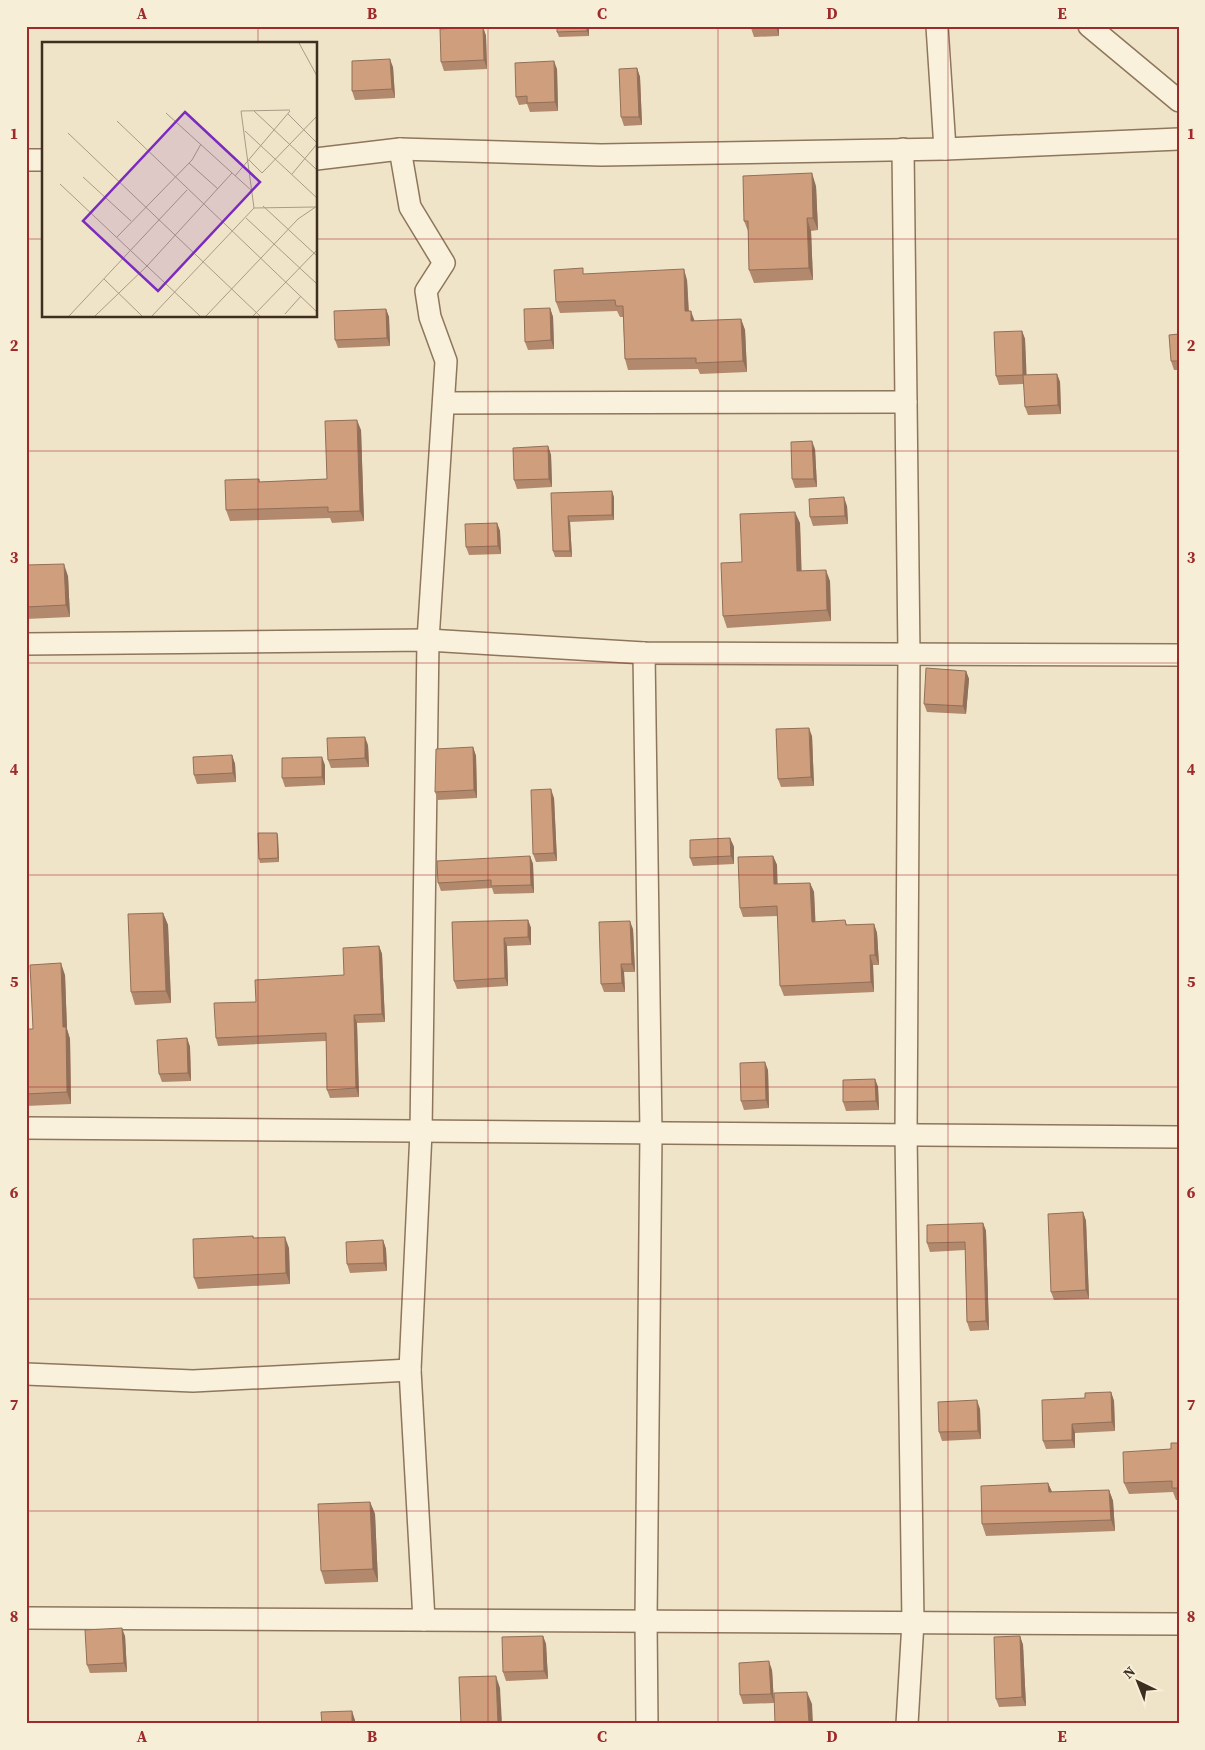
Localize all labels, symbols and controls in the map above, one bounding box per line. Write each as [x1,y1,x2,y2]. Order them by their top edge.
text: A [137,2,148,24]
text: B [367,2,378,24]
text: C [597,2,607,24]
text: D [826,2,838,24]
text: E [1057,2,1067,24]
inset map [42,42,318,318]
text: 1 [10,122,18,144]
text: 1 [1187,122,1195,144]
text: 2 [10,334,19,356]
text: 2 [1187,334,1196,356]
text: 3 [10,546,19,568]
text: 3 [1187,546,1196,568]
text: 4 [10,758,19,780]
text: 4 [1187,758,1196,780]
text: 5 [10,970,19,992]
text: 5 [1187,970,1196,992]
text: 6 [10,1181,19,1203]
text: 6 [1187,1181,1196,1203]
text: 7 [10,1393,19,1415]
text: 7 [1187,1393,1196,1415]
text: 8 [10,1605,18,1627]
text: 8 [1187,1605,1195,1627]
north arrow [1112,1658,1162,1708]
text: N [1119,1662,1140,1683]
text: A [137,1725,148,1747]
text: B [367,1725,378,1747]
text: C [597,1725,607,1747]
text: D [826,1725,838,1747]
text: E [1057,1725,1067,1747]

